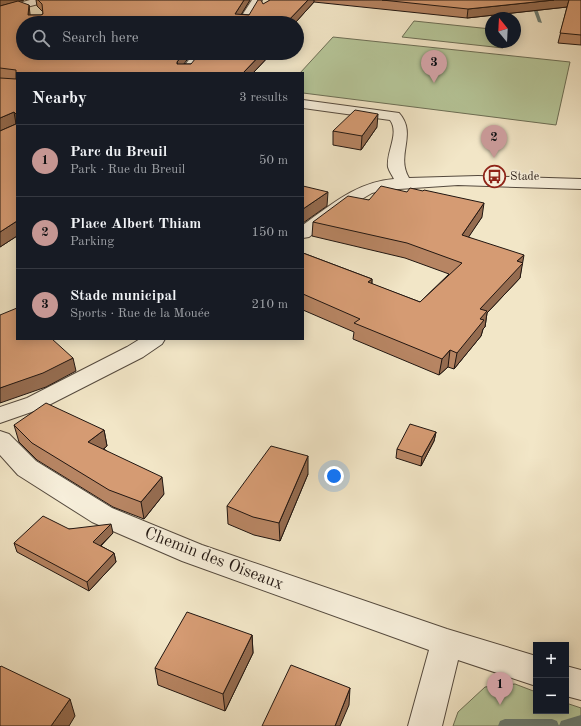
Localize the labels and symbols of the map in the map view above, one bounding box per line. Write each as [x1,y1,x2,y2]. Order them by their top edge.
north arrow [485,12,521,48]
pin: 3 [421,50,447,83]
pin: 2 [481,125,507,158]
bus stop icon: Stade [481,164,507,190]
place label: Stade [510,171,540,183]
your location [324,466,344,486]
street label: Chemin des Oiseaux [142,525,286,593]
pin: 1 [487,672,513,705]

